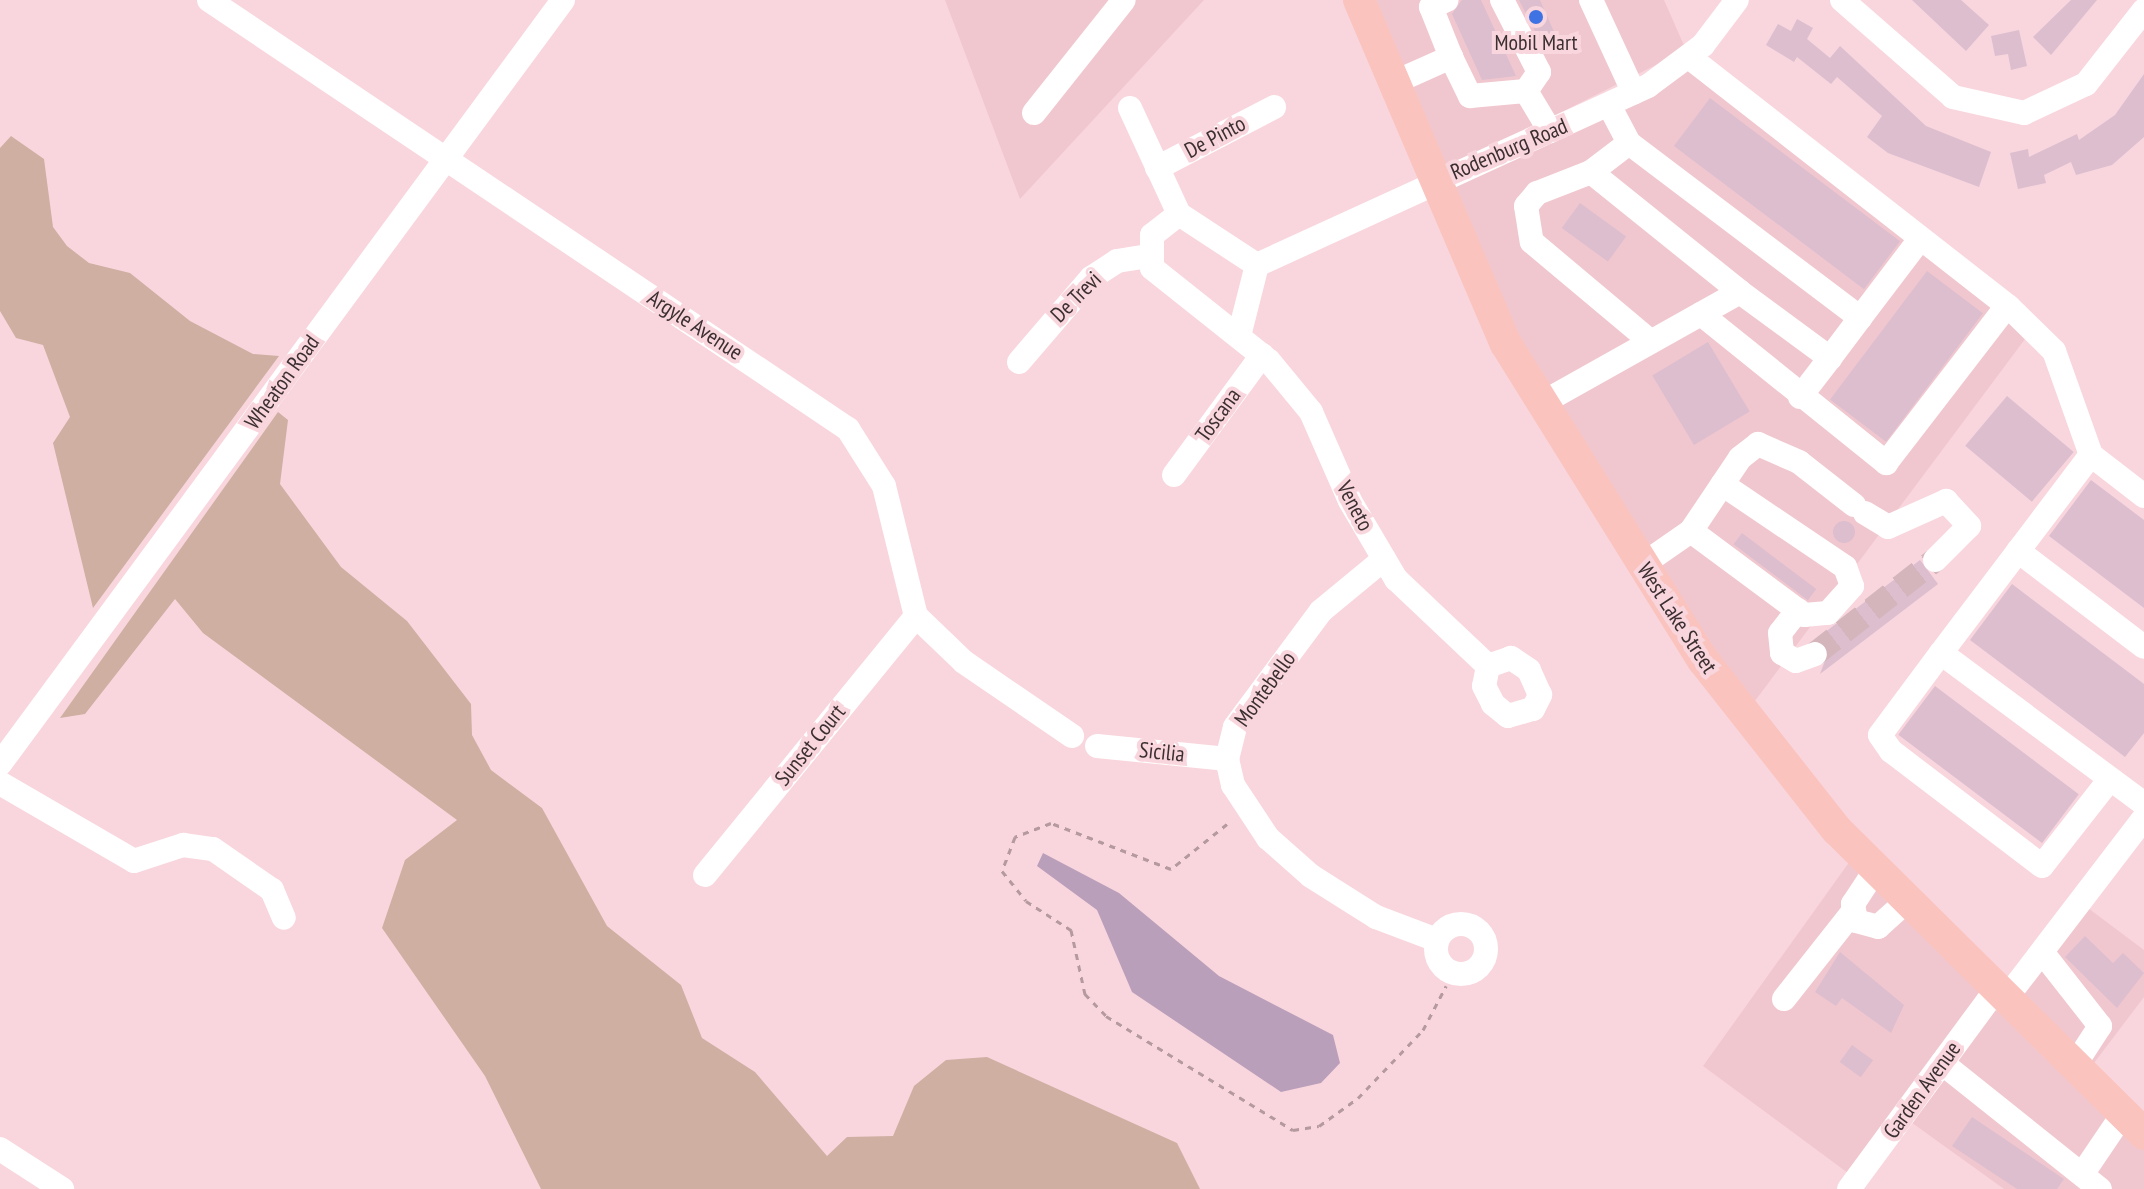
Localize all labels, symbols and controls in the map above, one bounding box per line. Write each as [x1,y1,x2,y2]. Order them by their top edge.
marker: Mobil Mart [1527,8,1545,26]
place label: Mobil Mart [1494,30,1578,56]
street label: De Pinto [1180,110,1250,164]
street label: Rodenburg Road [1447,113,1571,185]
street label: De Trevi [1045,266,1107,328]
street label: Argyle Avenue [642,284,748,366]
street label: Wheaton Road [239,330,325,434]
street label: Toscana [1190,383,1246,447]
street label: Veneto [1331,477,1379,535]
street label: West Lake Street [1631,558,1723,678]
street label: Montebello [1229,646,1301,732]
street label: Sunset Court [769,699,851,791]
street label: Sicilia [1138,736,1186,768]
street label: Garden Avenue [1878,1036,1966,1144]

